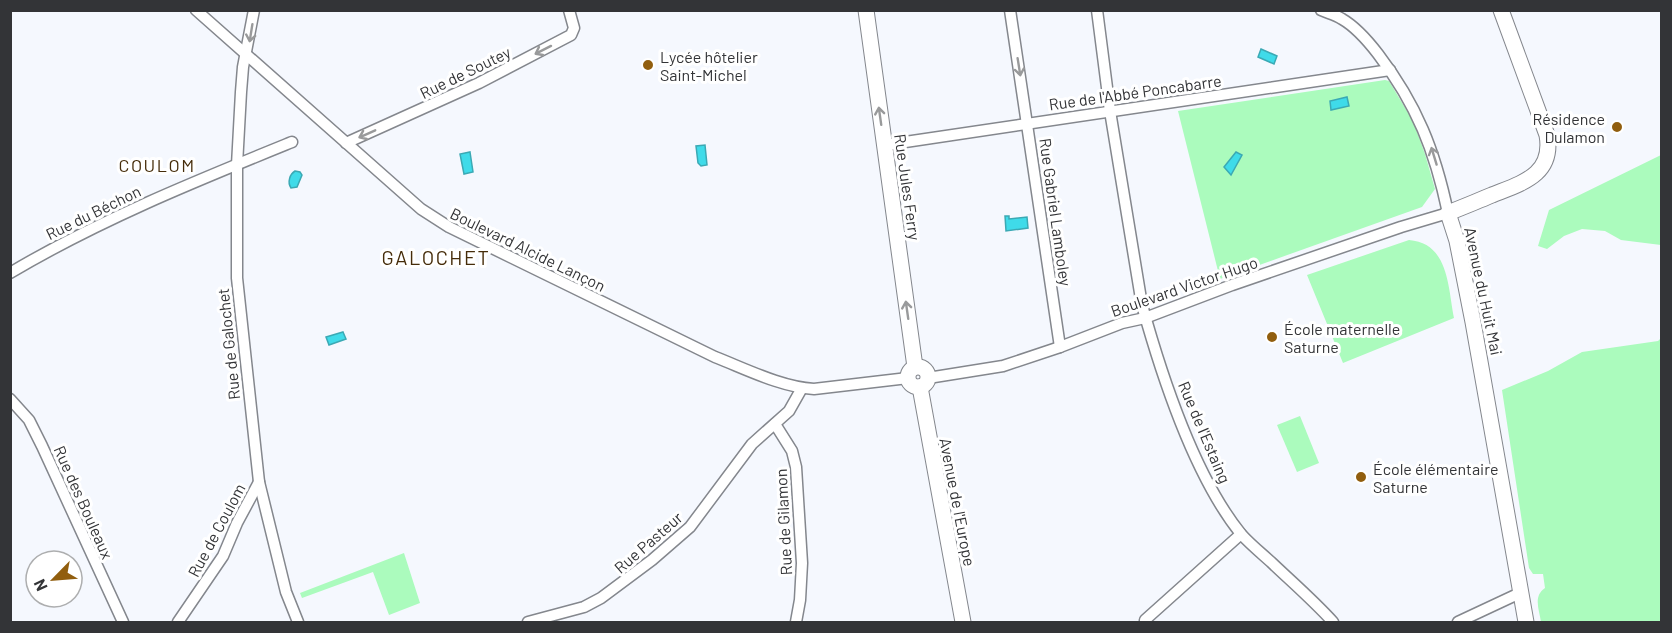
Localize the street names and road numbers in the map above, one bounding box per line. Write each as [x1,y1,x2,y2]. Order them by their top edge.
street label: Rue de Soutey [417,42,514,102]
street label: Rue de l'Abbé Poncabarre [1047,70,1223,114]
street label: Rue Jules Ferry [891,133,925,242]
street label: Rue Gabriel Lamboley [1036,137,1076,288]
street label: Rue du Béchon [42,181,144,243]
street label: Boulevard Alcide Lançon [447,203,609,295]
street label: Avenue du Huit Mai [1461,225,1507,357]
street label: Boulevard Victor Hugo [1108,252,1260,320]
street label: Rue de Galochet [213,287,243,401]
street label: Rue de l'Estaing [1175,378,1235,486]
street label: Avenue de l'Europe [936,436,980,568]
street label: Rue des Bouleaux [51,442,118,562]
street label: Rue de Gilamon [771,468,795,576]
street label: Rue de Coulom [183,480,249,580]
street label: Rue Pasteur [610,507,686,577]

